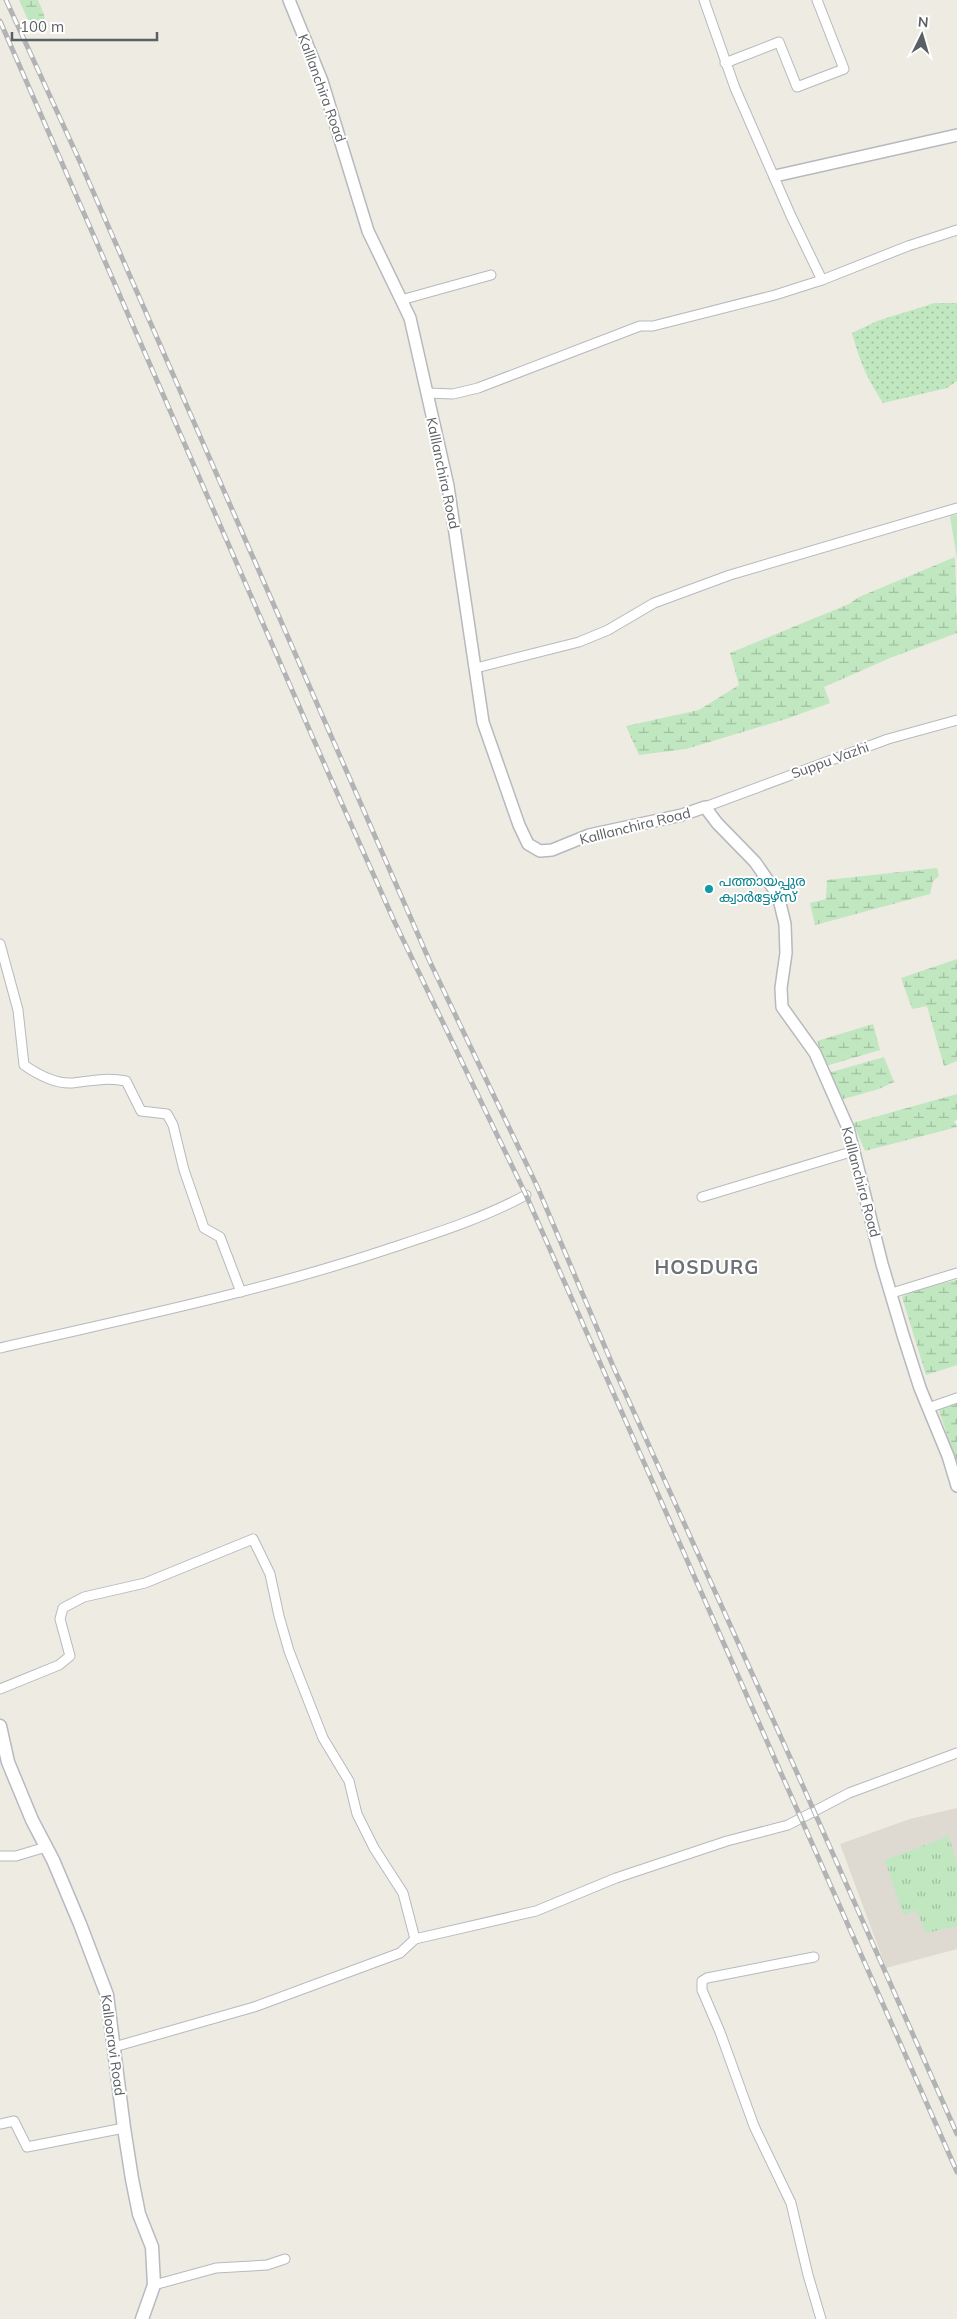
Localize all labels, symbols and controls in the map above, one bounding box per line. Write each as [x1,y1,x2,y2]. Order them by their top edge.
scale bar [12,10,158,42]
north arrow [897,10,947,60]
text: N [917,13,929,31]
text: 100 m [20,17,64,36]
street label: Kalllanchira Road [294,31,350,145]
street label: Kalllanchira Road [422,416,464,530]
street label: Suppu Vazhi [789,738,871,782]
street label: Kalllanchira Road [578,804,692,848]
place label: പത്തായപ്പുര ക്വാർട്ടേഴ്സ് [719,872,806,906]
marker: പത്തായപ്പുര ക്വാർട്ടേഴ്സ് [703,883,715,895]
street label: Kalllanchira Road [838,1125,884,1239]
district label: HOSDURG [655,1255,759,1279]
street label: Kallooravi Road [97,1993,129,2097]

